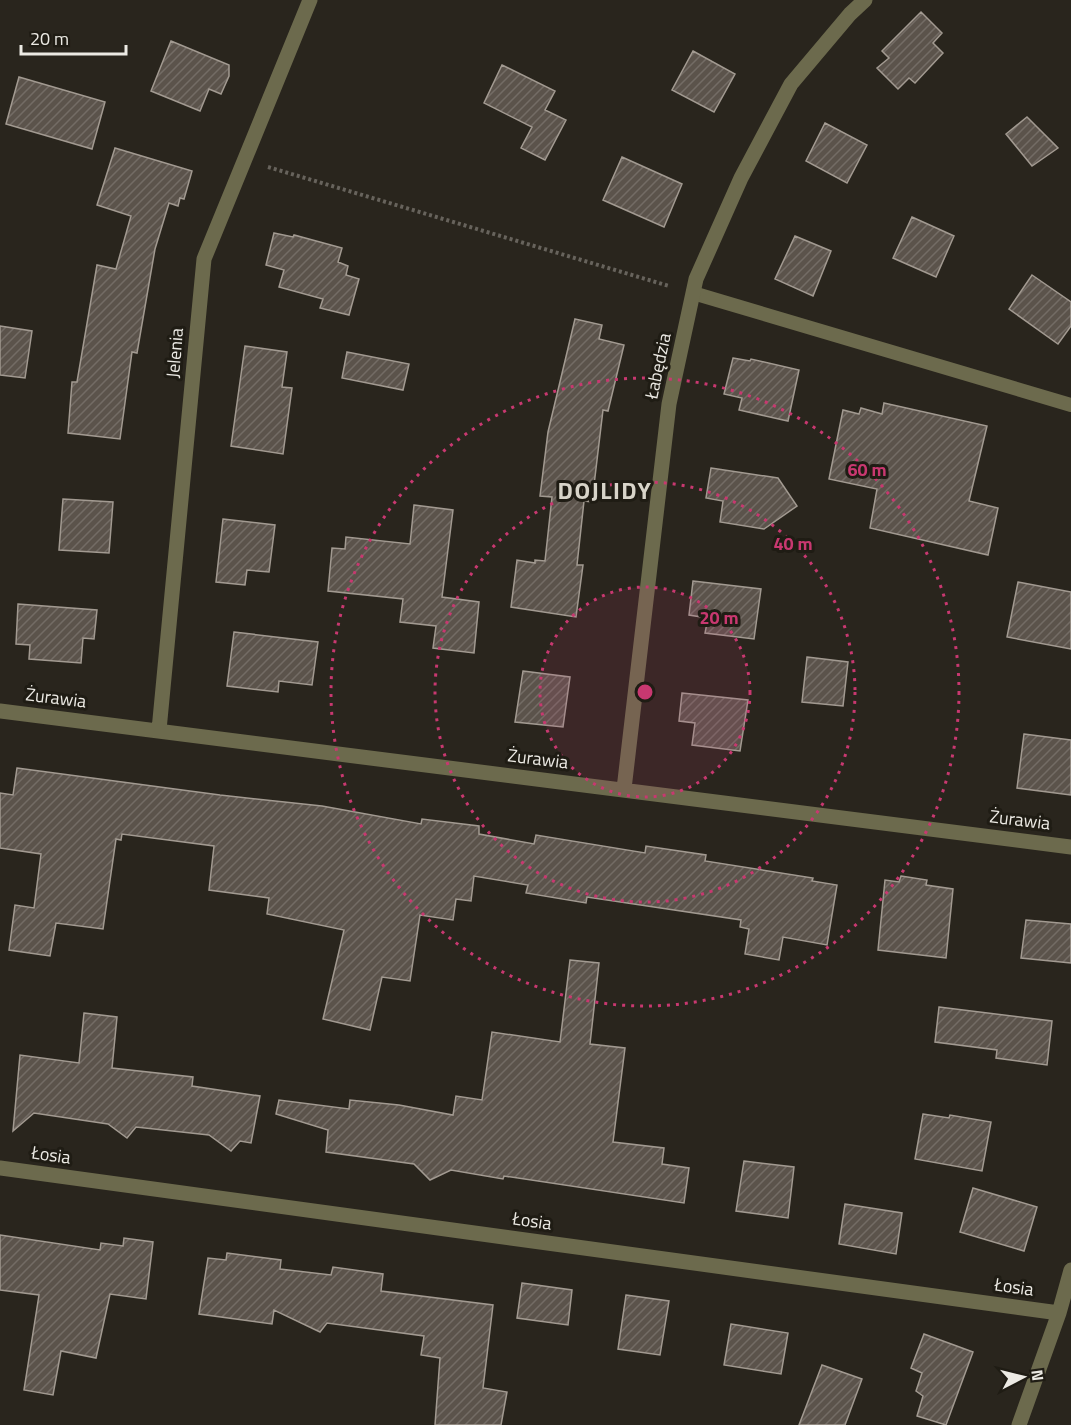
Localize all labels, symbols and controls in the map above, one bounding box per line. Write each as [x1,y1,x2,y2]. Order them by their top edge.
scale bar [21,18,126,56]
text: 20 m [30,25,69,52]
street label: Jelenia [159,327,190,379]
street label: Łabędzia [637,330,678,402]
text: 60 m [847,456,887,483]
district label: DOJLIDY [558,472,652,508]
text: 40 m [773,530,813,557]
text: 20 m [699,604,739,631]
street label: Żurawia [24,680,88,715]
centre of rings [635,682,655,702]
street label: Żurawia [506,741,570,776]
street label: Żurawia [988,802,1052,837]
street label: Łosia [29,1138,72,1171]
street label: Łosia [510,1204,553,1237]
street label: Łosia [992,1270,1035,1303]
north arrow [993,1347,1053,1407]
text: N [1025,1368,1050,1382]

